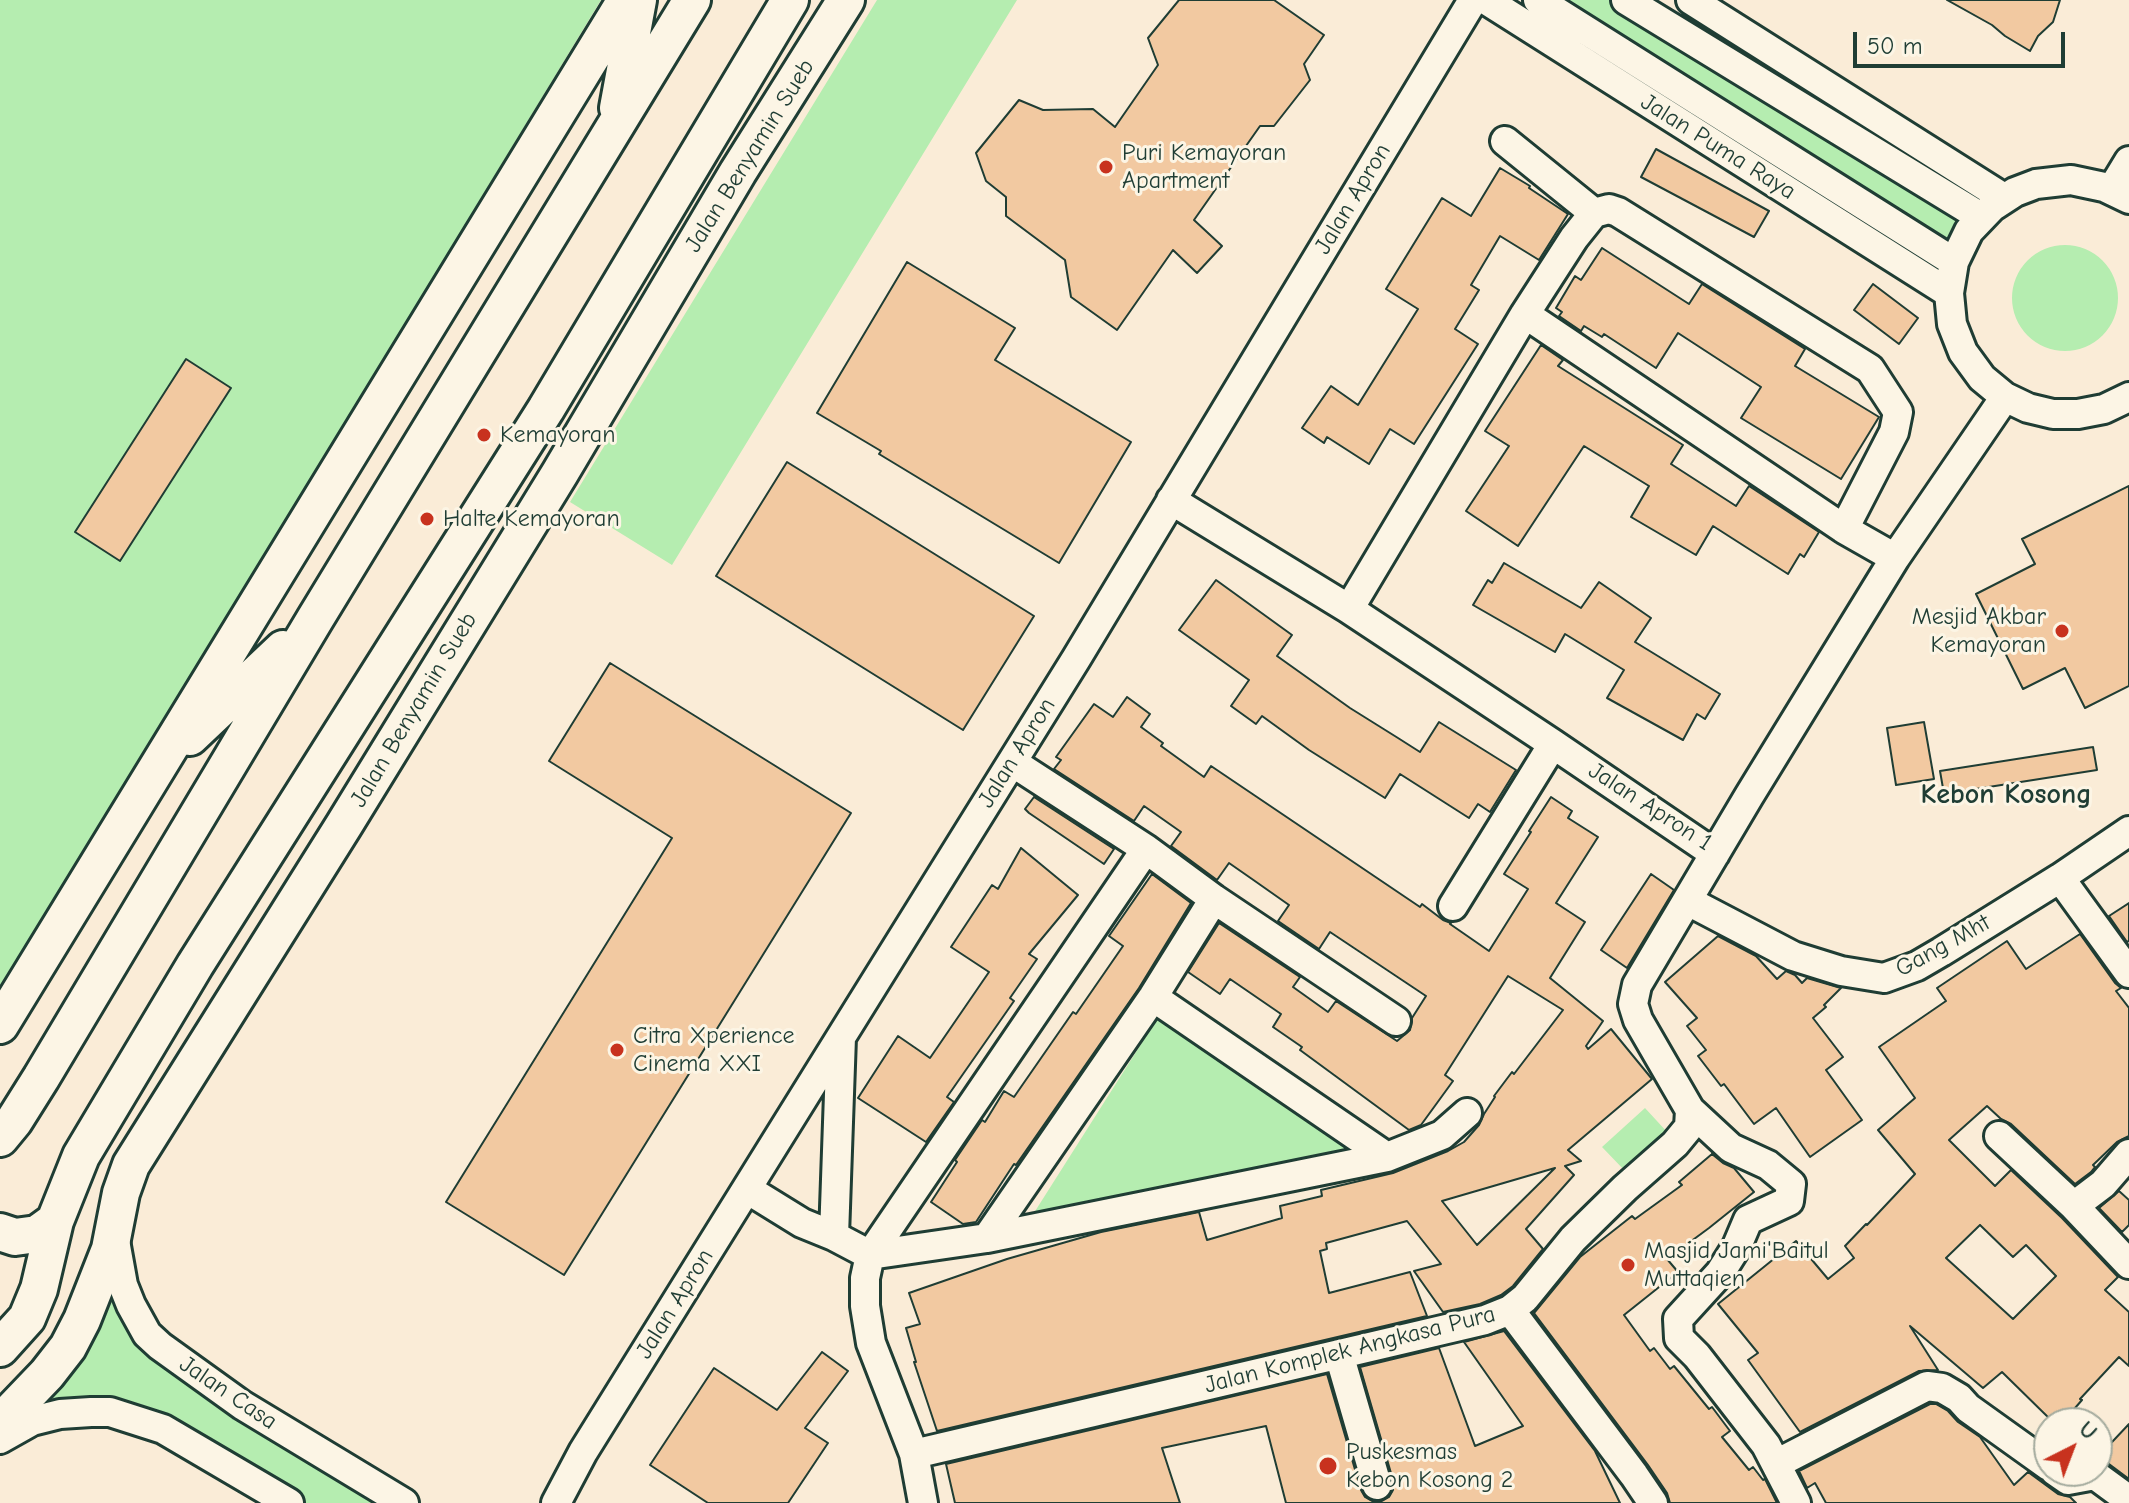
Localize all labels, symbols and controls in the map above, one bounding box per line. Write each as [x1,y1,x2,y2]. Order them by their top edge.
scale bar [1857,16,2069,66]
text: 50 m [1867,32,1923,60]
street label: Jalan Benyamin Sueb [679,54,821,258]
street label: Jalan Puma Raya [1635,88,1801,206]
street label: Jalan Apron [1309,138,1397,260]
place label: Puri Kemayoran Apartment [1122,139,1286,195]
marker: Puri Kemayoran Apartment [1097,158,1115,176]
place label: Kemayoran [500,421,615,449]
marker: Kemayoran [475,426,493,444]
place label: Halte Kemayoran [443,505,620,533]
marker: Halte Kemayoran [418,510,436,528]
place label: Mesjid Akbar Kemayoran [1912,603,2046,659]
street label: Jalan Benyamin Sueb [344,607,484,813]
marker: Mesjid Akbar Kemayoran [2053,622,2071,640]
street label: Jalan Apron [972,693,1062,813]
street label: Jalan Apron 1 [1583,756,1717,858]
district label: Kebon Kosong [1920,778,2092,812]
street label: Gang Mht [1891,908,1995,984]
place label: Citra Xperience Cinema XXI [633,1022,795,1078]
marker: Citra Xperience Cinema XXI [608,1041,626,1059]
place label: Masjid Jami'Baitul Muttaqien [1644,1237,1829,1293]
street label: Jalan Apron [630,1244,720,1364]
marker: Masjid Jami'Baitul Muttaqien [1619,1256,1637,1274]
street label: Jalan Komplek Angkasa Pura [1202,1300,1498,1400]
street label: Jalan Casa [174,1350,282,1436]
north arrow [2033,1407,2113,1487]
text: U [2074,1416,2102,1445]
place label: Puskesmas Kebon Kosong 2 [1346,1438,1513,1494]
marker: Puskesmas Kebon Kosong 2 [1317,1455,1339,1477]

